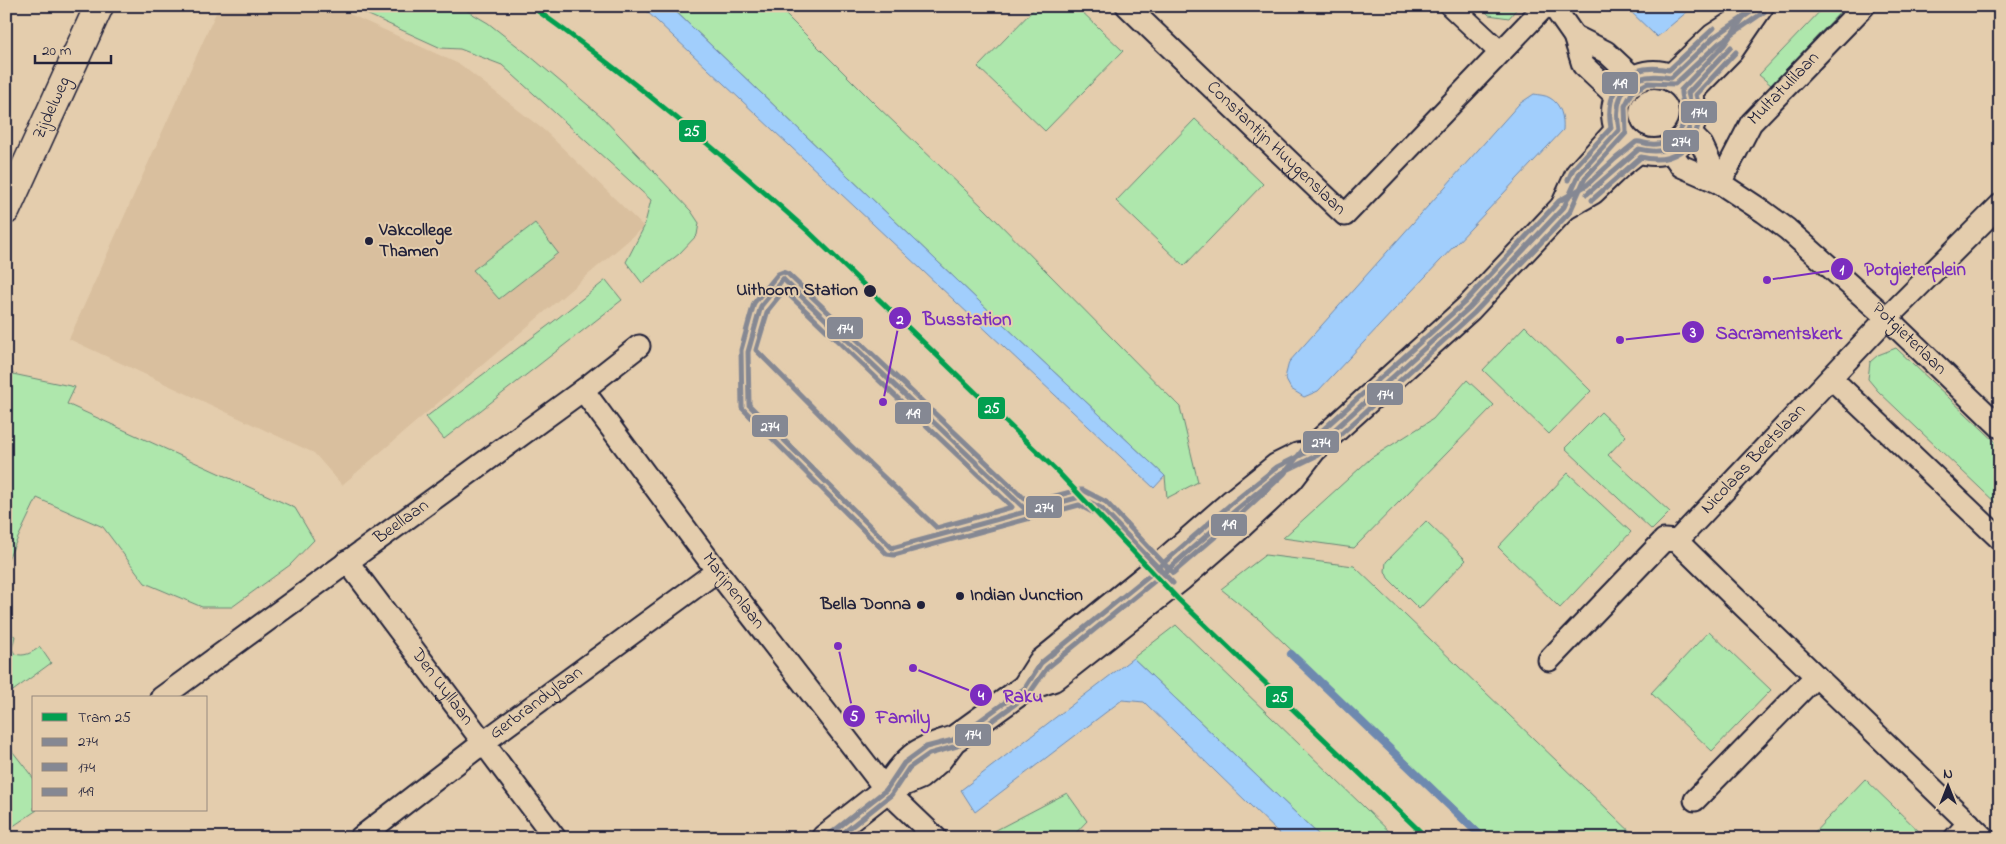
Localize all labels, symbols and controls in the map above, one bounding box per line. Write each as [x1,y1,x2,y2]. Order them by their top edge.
scale bar [35,32,111,64]
text: 20 m [42,40,72,62]
street label: Multatulilaan [1742,46,1826,132]
line badge: 149 [1601,71,1639,95]
street label: Zijdelweg [27,73,79,144]
text: 149 [1613,74,1628,95]
street label: Constantijn Huygenslaan [1200,75,1351,222]
line badge: 174 [1680,100,1718,124]
text: 174 [1691,103,1707,124]
line badge: 25 [678,119,707,143]
text: 25 [684,122,699,143]
line badge: 274 [1662,129,1700,153]
text: 274 [1671,132,1690,153]
place label: Vakcollege Thamen [378,218,453,265]
marker: Vakcollege Thamen [363,235,375,247]
callout: Potgieterplein [1829,252,1976,286]
text: Potgieterplein [1864,257,1966,286]
text: 1 [1840,259,1845,281]
place label: Uithoorn Station [736,278,858,304]
marker: Uithoorn Station [862,283,878,299]
street label: Potgieterlaan [1866,297,1952,382]
callout: Busstation [887,301,1021,335]
text: Busstation [922,307,1011,334]
text: 2 [895,309,904,331]
callout: Sacramentskerk [1681,315,1852,349]
line badge: 174 [826,316,864,340]
text: 174 [837,319,853,340]
text: Sacramentskerk [1716,321,1843,348]
text: 3 [1689,322,1696,344]
line badge: 174 [1366,382,1404,406]
text: 174 [1377,385,1393,406]
line badge: 25 [977,396,1006,420]
street label: Nicolaas Beetslaan [1695,398,1812,521]
text: 25 [984,399,999,420]
line badge: 149 [894,401,932,425]
text: 149 [906,404,921,425]
line badge: 274 [751,414,789,438]
text: 274 [760,417,779,438]
line badge: 274 [1302,430,1340,454]
text: 274 [1311,433,1330,454]
street label: Beellaan [368,493,435,552]
line badge: 274 [1025,495,1063,519]
text: 274 [1034,498,1053,519]
line badge: 149 [1210,513,1248,537]
text: 149 [1222,515,1237,536]
street label: Marijnenlaan [695,548,771,635]
place label: Indian Junction [970,583,1083,609]
marker: Indian Junction [954,590,966,602]
place label: Bella Donna [820,592,911,618]
marker: Bella Donna [915,599,927,611]
street label: Den Uyllaan [404,643,480,731]
street label: Gerbrandylaan [484,660,589,747]
callout: Raku [968,678,1053,712]
text: Raku [1003,684,1043,711]
text: 4 [977,685,985,707]
line badge: 25 [1265,685,1294,709]
text: 25 [1272,688,1287,709]
legend [32,696,208,812]
callout: Family [841,699,941,733]
text: Family [875,705,931,734]
text: 5 [850,706,859,728]
text: Tram 25 [78,707,131,729]
line badge: 174 [954,723,992,747]
text: 174 [965,725,981,746]
text: 274 [78,731,98,753]
text: 174 [78,757,95,779]
north arrow [1924,762,1974,812]
text: N [1943,764,1953,785]
text: 149 [78,781,94,803]

